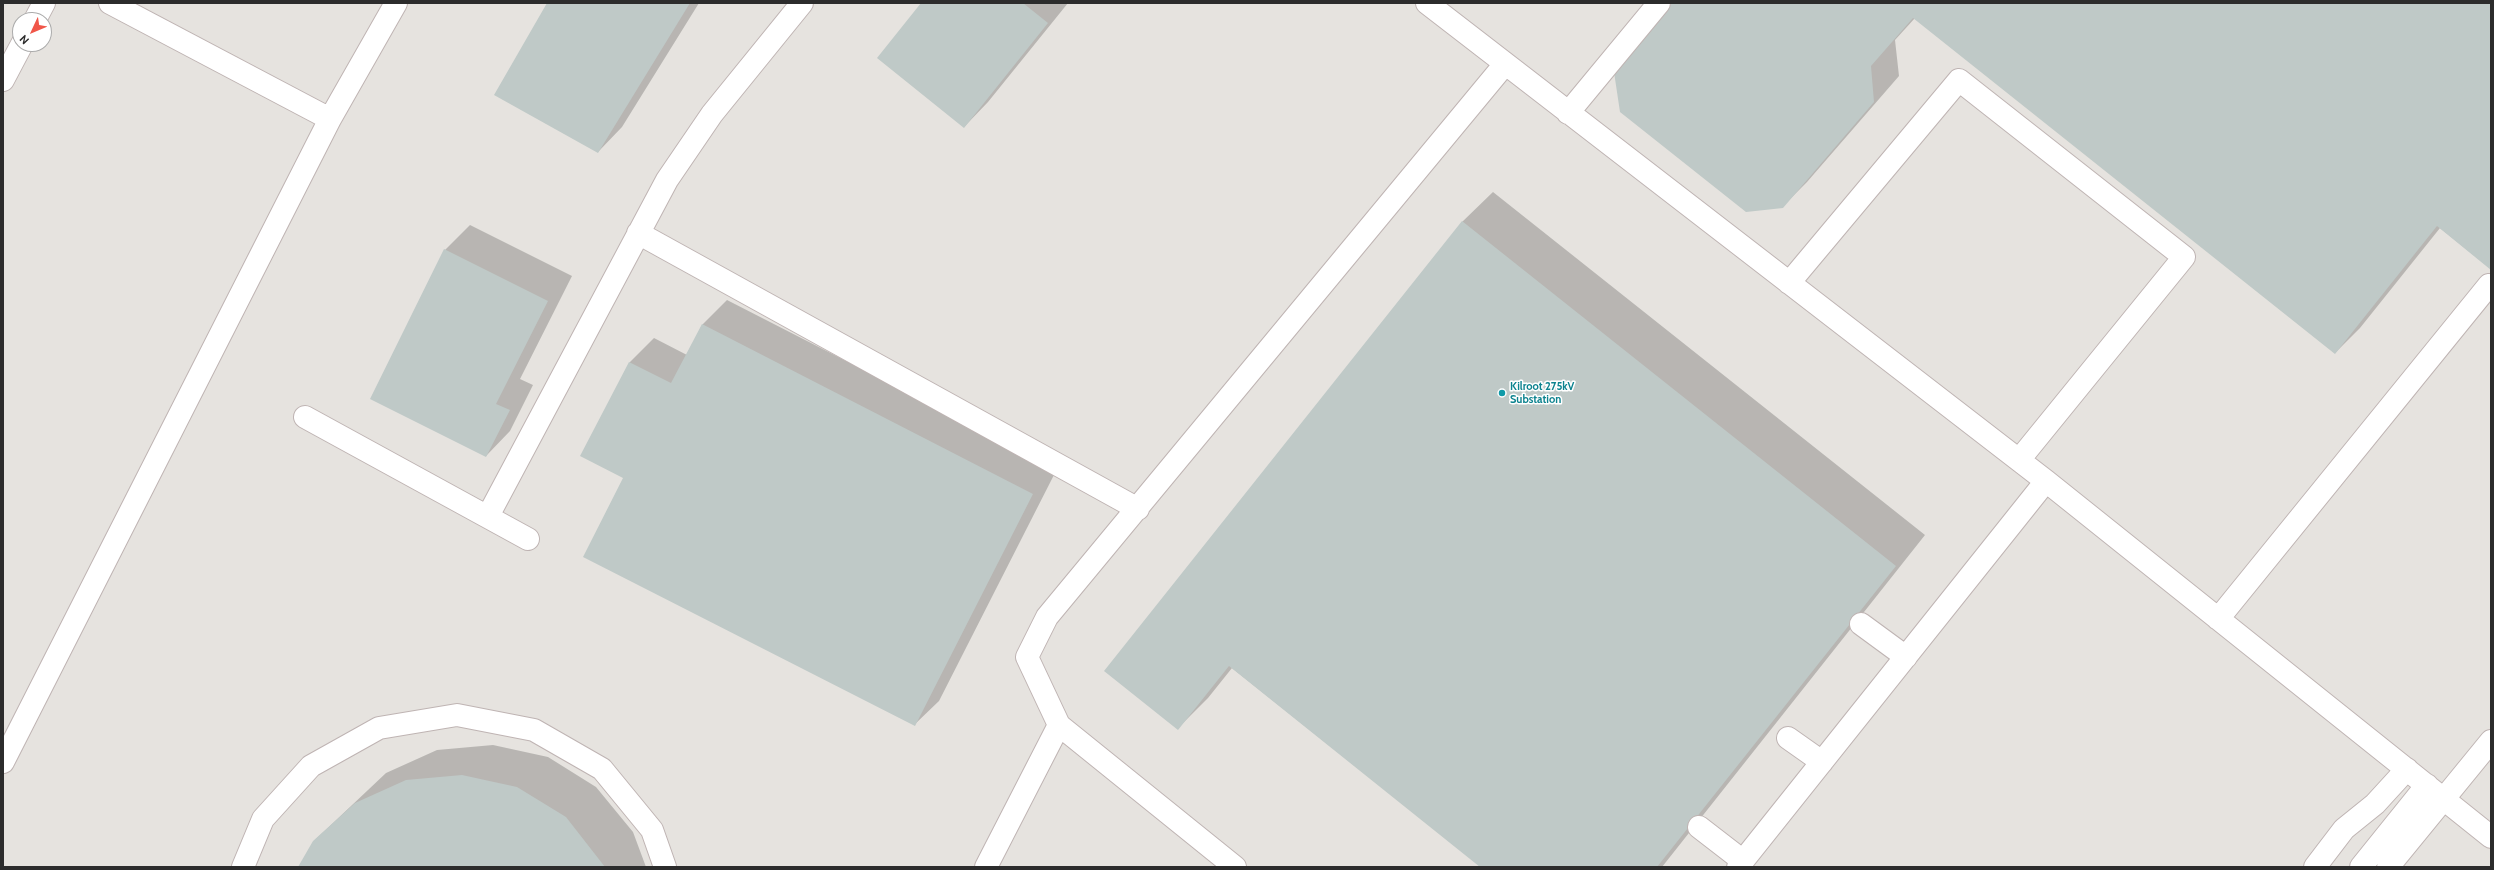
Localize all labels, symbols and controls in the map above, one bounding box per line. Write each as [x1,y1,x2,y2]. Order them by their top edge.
north arrow [12,12,52,52]
text: N [16,32,32,47]
place label: Kilroot 275kV Substation [1510,380,1574,406]
marker: Kilroot 275kV Substation [1497,388,1507,398]

